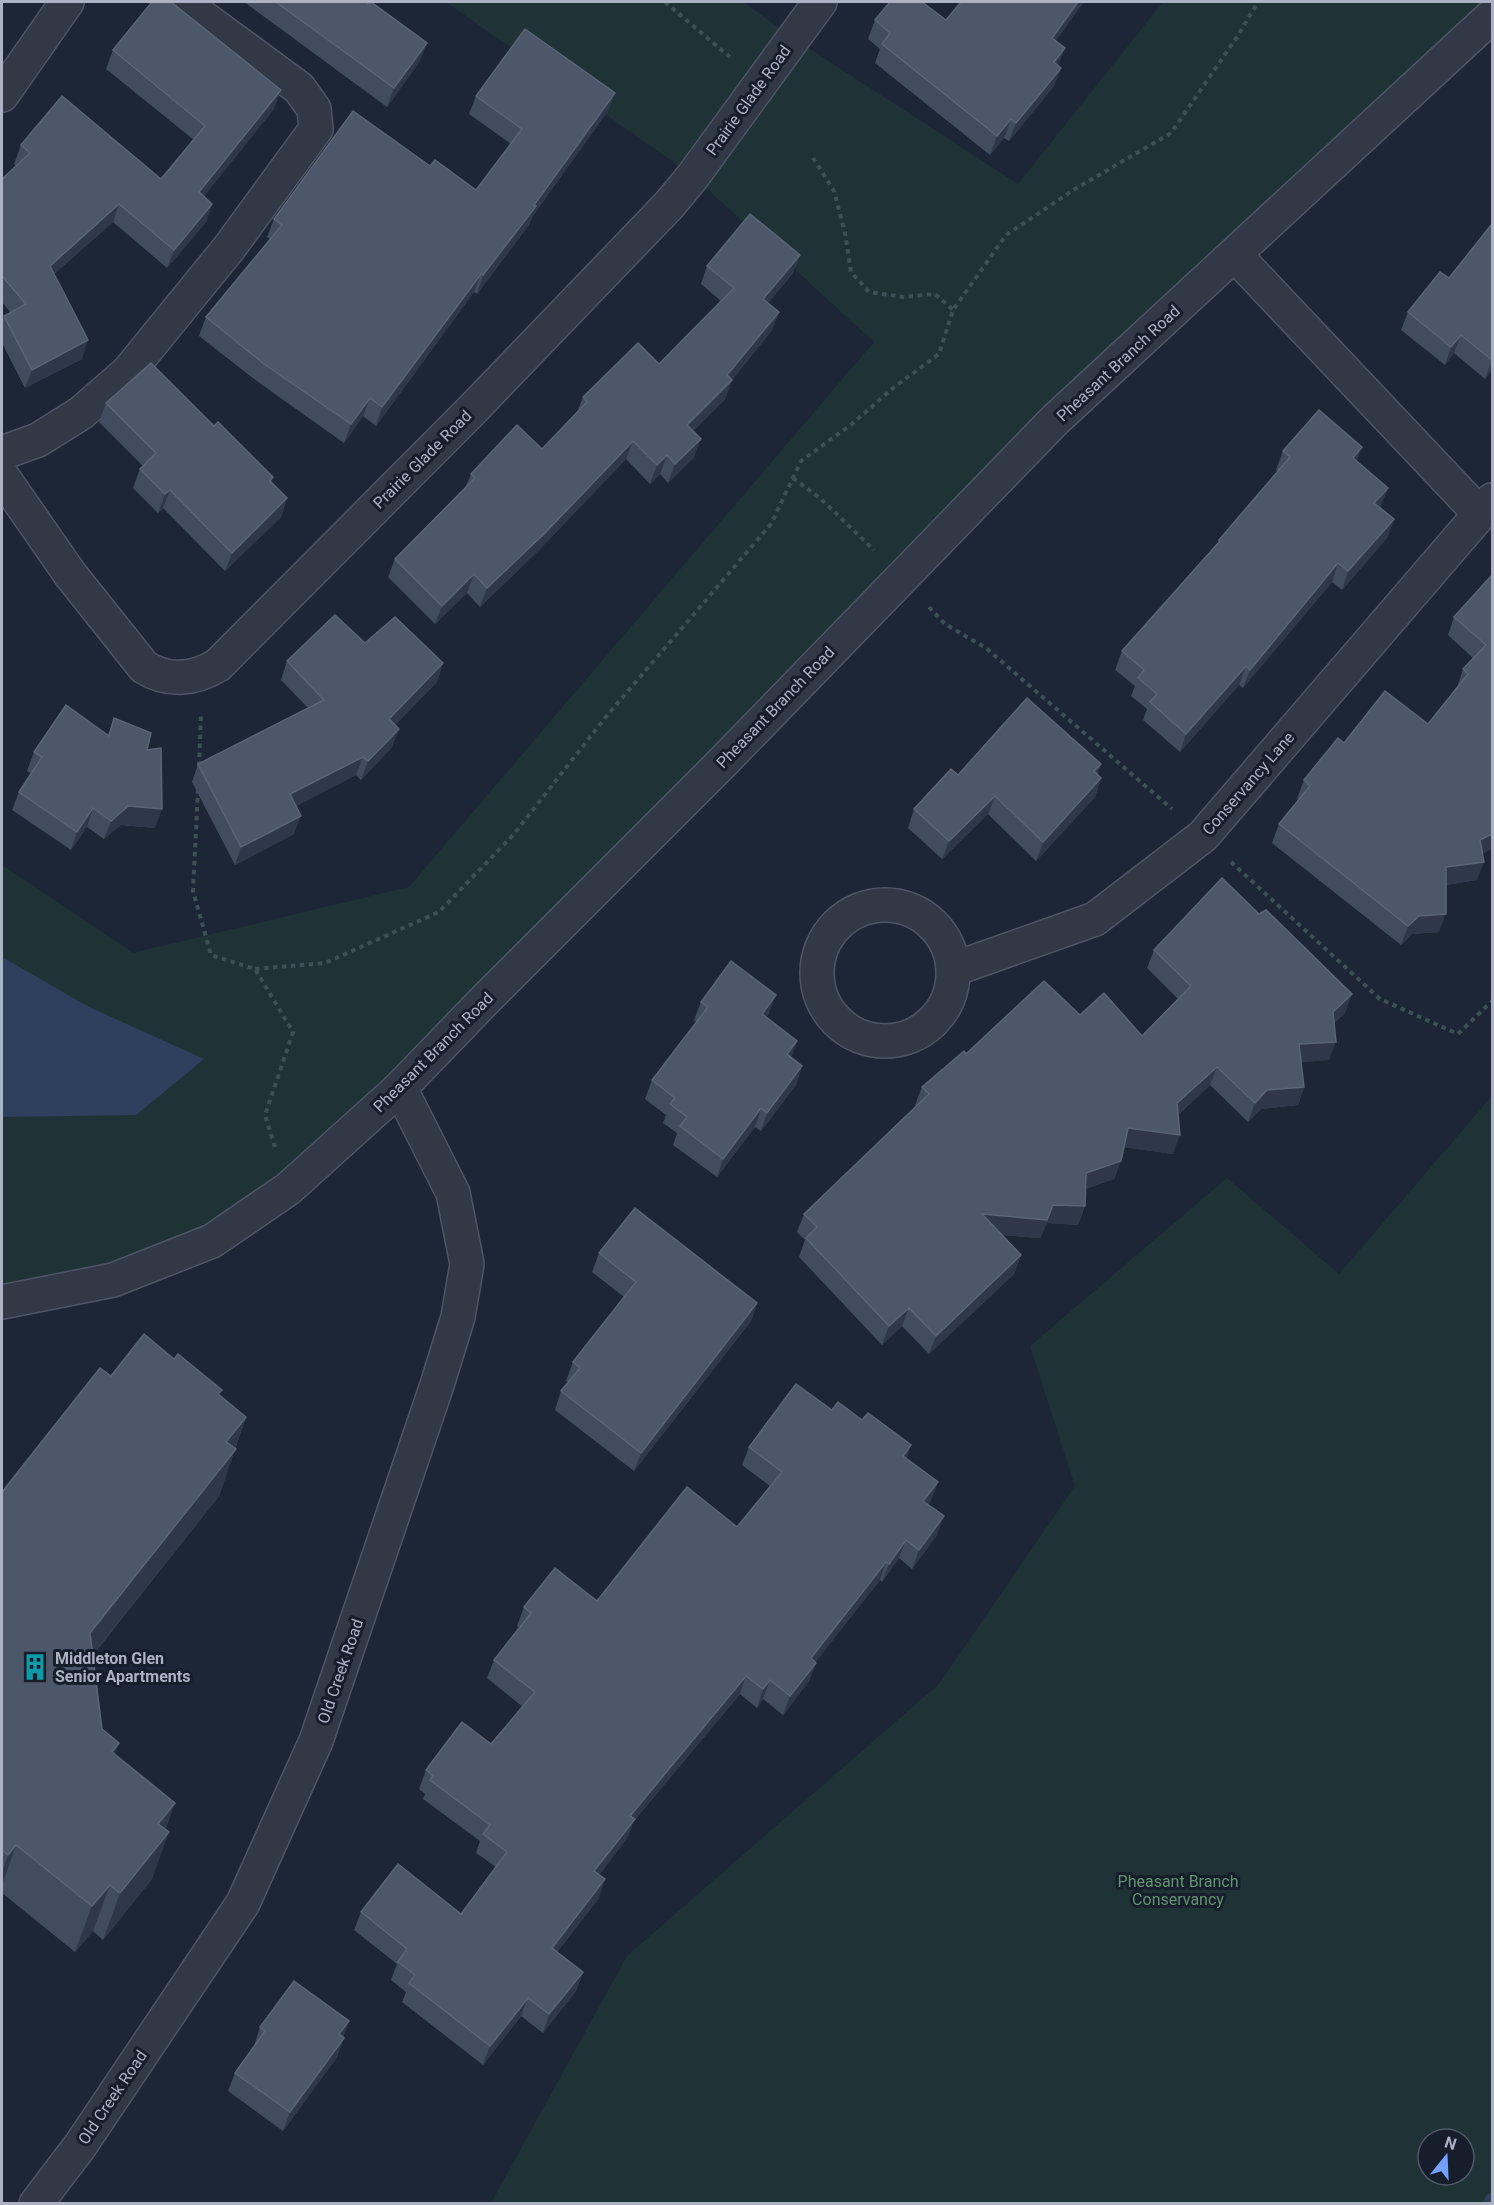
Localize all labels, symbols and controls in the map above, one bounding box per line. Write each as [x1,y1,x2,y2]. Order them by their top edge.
street label: Prairie Glade Road [702,42,795,159]
street label: Pheasant Branch Road [1053,301,1184,425]
street label: Prairie Glade Road [369,406,475,512]
street label: Pheasant Branch Road [712,643,838,772]
street label: Conservancy Lane [1198,728,1298,839]
street label: Pheasant Branch Road [370,989,497,1116]
street label: Old Creek Road [314,1616,367,1726]
place label: Middleton Glen Senior Apartments [55,1649,190,1686]
building icon: Middleton Glen Senior Apartments [20,1652,50,1682]
park label: Pheasant Branch Conservancy [1118,1872,1238,1909]
street label: Old Creek Road [74,2047,151,2148]
north arrow [1416,2127,1476,2187]
text: N [1442,2132,1459,2154]

